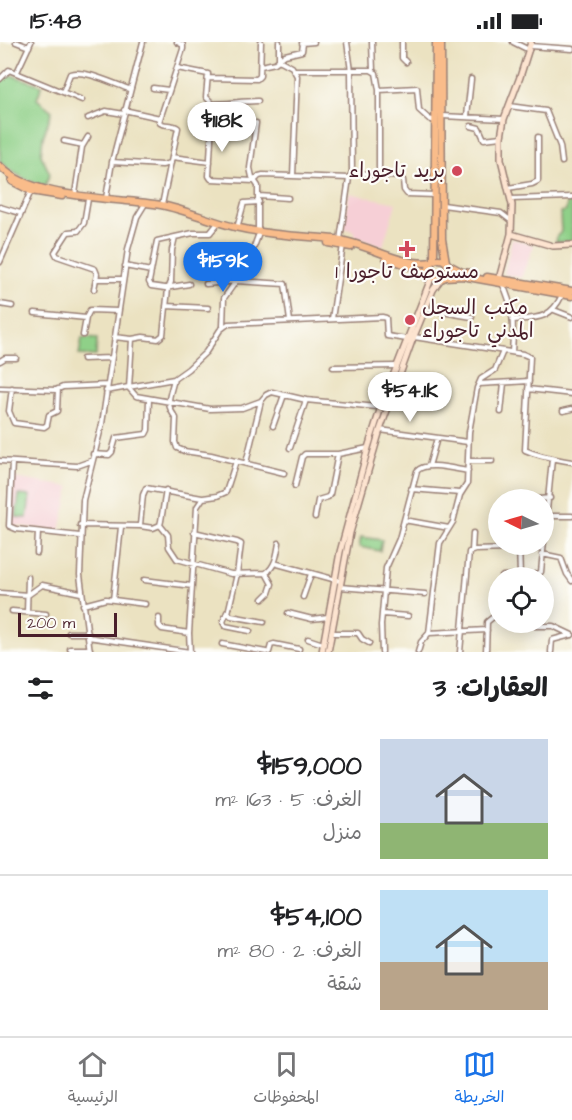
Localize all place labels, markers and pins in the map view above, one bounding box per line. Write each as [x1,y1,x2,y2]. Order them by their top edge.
pin: $118K [180,102,264,153]
place label: بريد تاجوراء [348,157,445,185]
marker: بريد تاجوراء [450,164,464,178]
marker: مستوصف تاجورا 1 [398,240,416,258]
pin: $159K [181,242,265,293]
place label: مستوصف تاجورا 1 [335,258,479,286]
place label: مكتب السجل المدني تاجوراء [422,294,534,348]
marker: مكتب السجل المدني تاجوراء [403,313,417,327]
pin: $54.1K [361,372,459,423]

